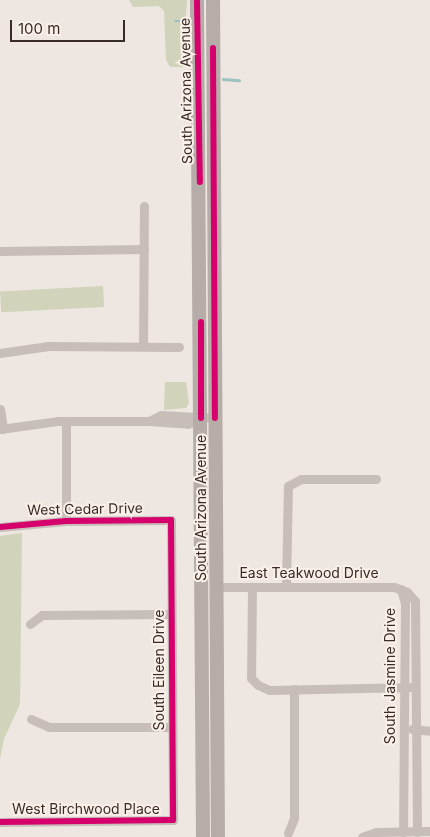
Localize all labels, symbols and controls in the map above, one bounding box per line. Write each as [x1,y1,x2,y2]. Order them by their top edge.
scale bar [12,10,128,42]
street label: South Arizona Avenue [176,18,196,164]
text: 100 m [18,19,60,38]
street label: South Arizona Avenue [193,435,209,581]
street label: West Cedar Drive [27,500,143,518]
street label: East Teakwood Drive [239,565,379,581]
street label: South Jasmine Drive [382,608,398,744]
street label: South Eileen Drive [151,610,167,730]
street label: West Birchwood Place [12,801,160,817]

